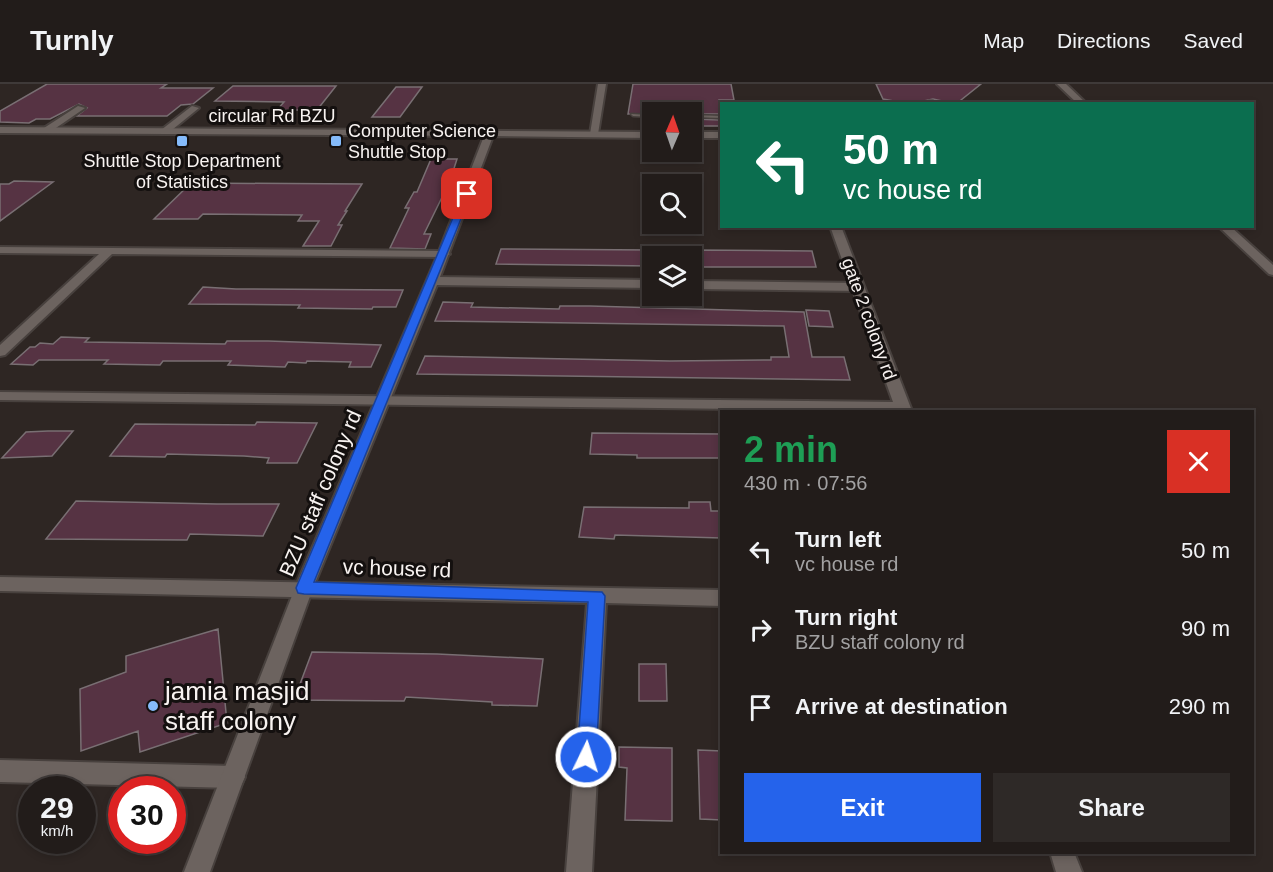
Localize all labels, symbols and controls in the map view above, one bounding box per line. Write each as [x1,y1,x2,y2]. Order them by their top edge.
text: Turnly [30,25,113,56]
text: Map [983,29,1024,52]
text: Directions [1057,29,1150,52]
text: Saved [1183,29,1243,52]
north arrow [642,102,702,162]
map controls [642,102,702,306]
street label: circular Rd BZU [208,106,336,126]
place label: Computer Science Shuttle Stop [348,121,496,162]
icon: left [744,126,822,204]
text: 50 m [843,126,939,173]
marker: Shuttle Stop Department of Statistics [175,134,189,148]
marker: Computer Science Shuttle Stop [329,134,343,148]
place label: Shuttle Stop Department of Statistics [83,151,281,192]
pin [441,168,492,219]
button: search [642,174,702,234]
text: vc house rd [843,175,983,205]
icon: arrive [450,177,483,210]
button: layers [642,246,702,306]
street label: gate 2 colony rd [838,255,900,383]
street label: BZU staff colony rd [275,406,365,580]
text: 2 min [744,429,838,470]
button: close [1167,430,1230,493]
text: 430 m · 07:56 [744,472,867,494]
text: Turn left [795,527,881,552]
icon: left [744,535,777,568]
text: 50 m [1181,538,1230,563]
text: vc house rd [795,553,898,575]
street label: vc house rd [342,555,452,581]
text: Turn right [795,605,897,630]
icon: right [744,613,777,646]
text: 90 m [1181,616,1230,641]
text: BZU staff colony rd [795,631,965,653]
place label: jamia masjid staff colony [164,676,310,736]
icon: arrive [744,691,777,724]
text: Arrive at destination [795,694,1008,719]
text: 290 m [1169,694,1230,719]
marker: jamia masjid staff colony [146,699,160,713]
position arrow [554,725,618,789]
button: Exit [744,773,981,842]
button: Share [993,773,1230,842]
speed limit sign: 30 [108,776,186,854]
text: 29 [40,791,74,824]
text: km/h [41,822,73,839]

